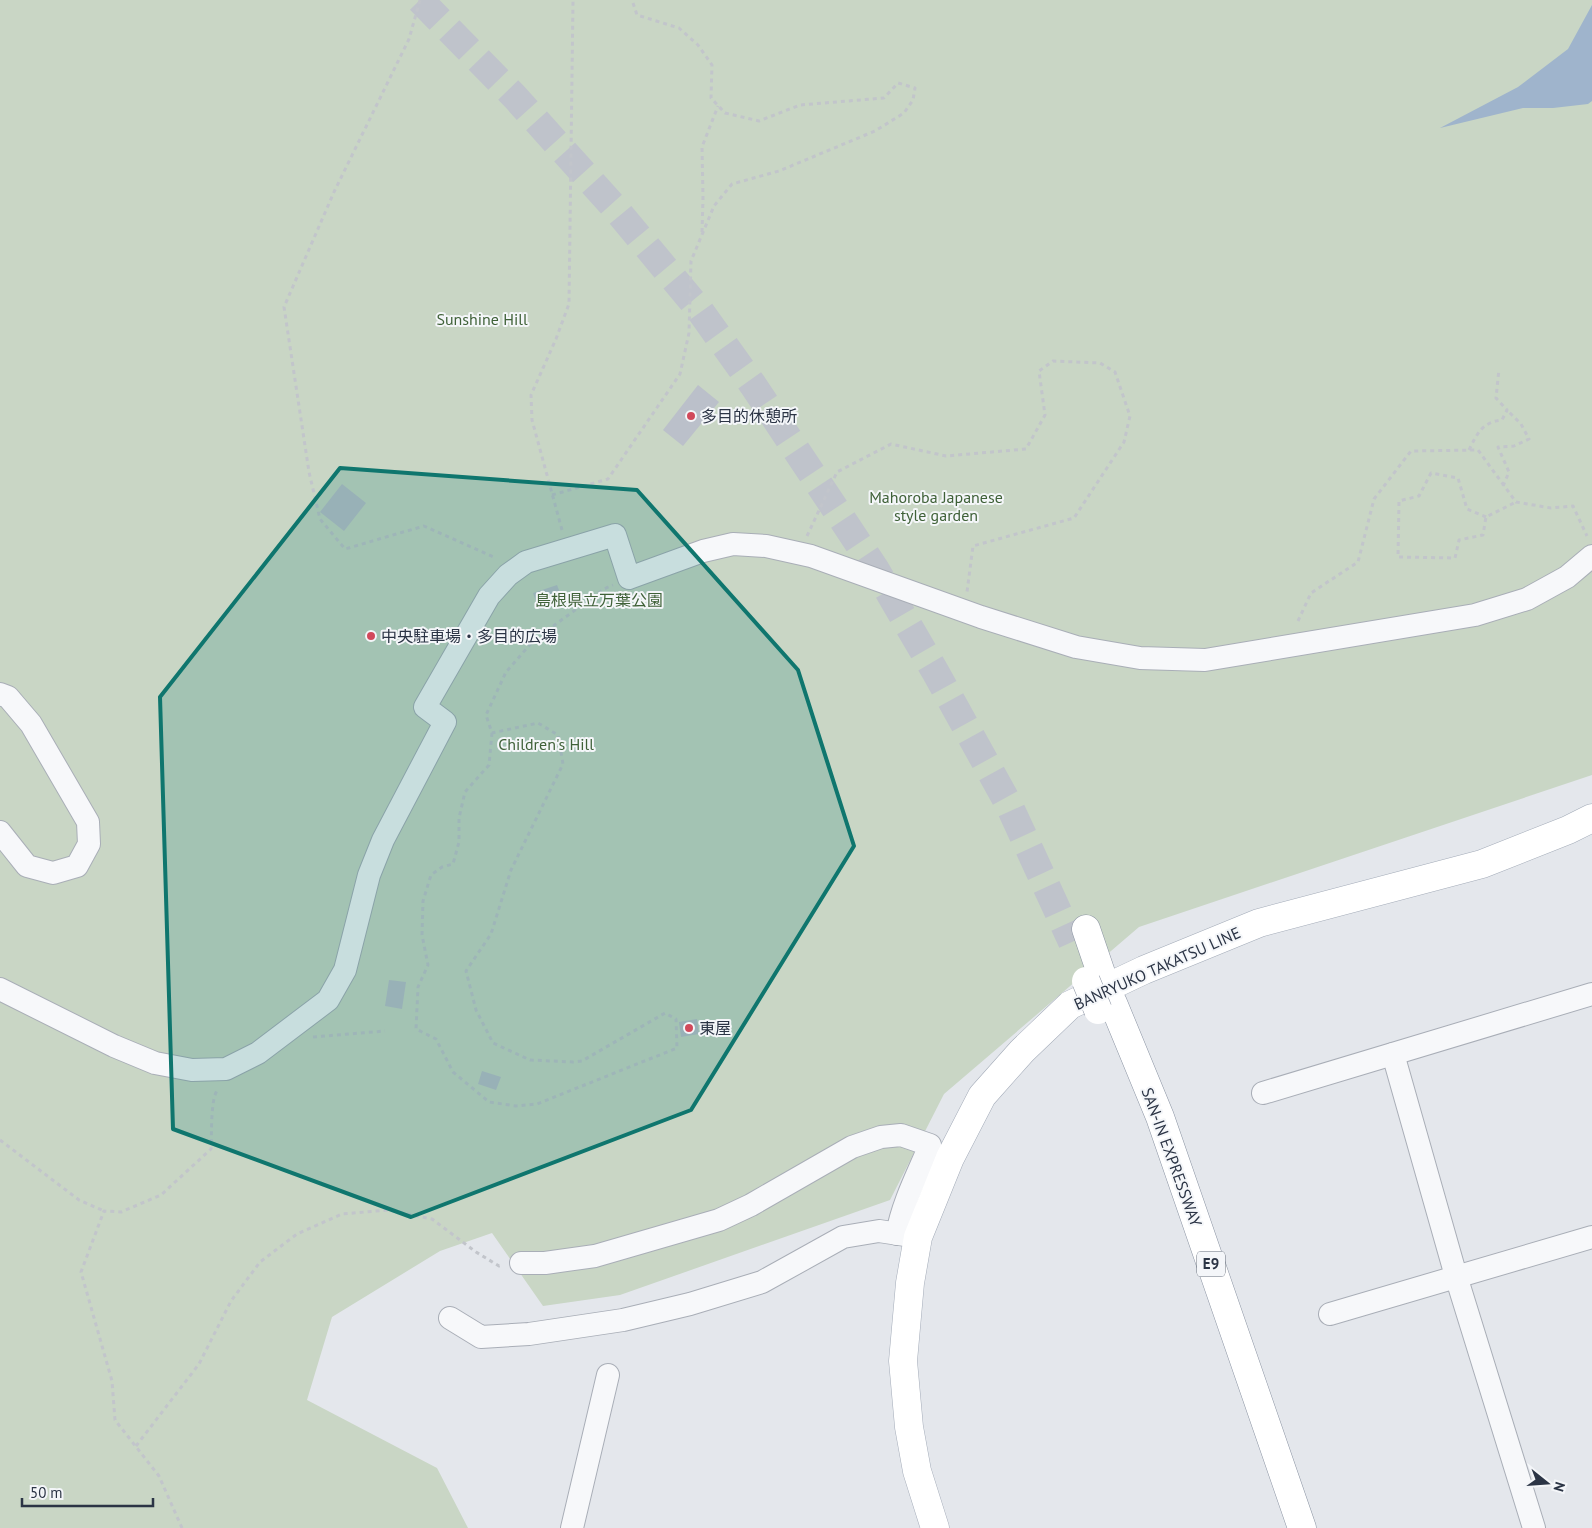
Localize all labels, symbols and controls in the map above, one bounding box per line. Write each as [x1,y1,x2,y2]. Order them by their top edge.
park label: Sunshine Hill [436,309,528,329]
place label: 多目的休憩所 [701,406,797,426]
marker: 多目的休憩所 [685,410,697,422]
park label: Mahoroba Japanese style garden [869,487,1003,525]
park label: 島根県立万葉公園 [535,590,663,610]
place label: 中央駐車場・多目的広場 [381,626,557,646]
marker: 中央駐車場・多目的広場 [365,630,377,642]
park label: Children's Hill [498,734,594,754]
street label: BANRYUKO TAKATSU LINE [1071,922,1243,1014]
place label: 東屋 [699,1018,731,1038]
marker: 東屋 [683,1022,695,1034]
street label: SAN-IN EXPRESSWAY [1138,1085,1206,1229]
road number: E9 [1197,1252,1225,1276]
north arrow [1522,1458,1572,1508]
scale bar [22,1476,154,1508]
text: N [1549,1480,1569,1494]
text: 50 m [30,1483,63,1502]

